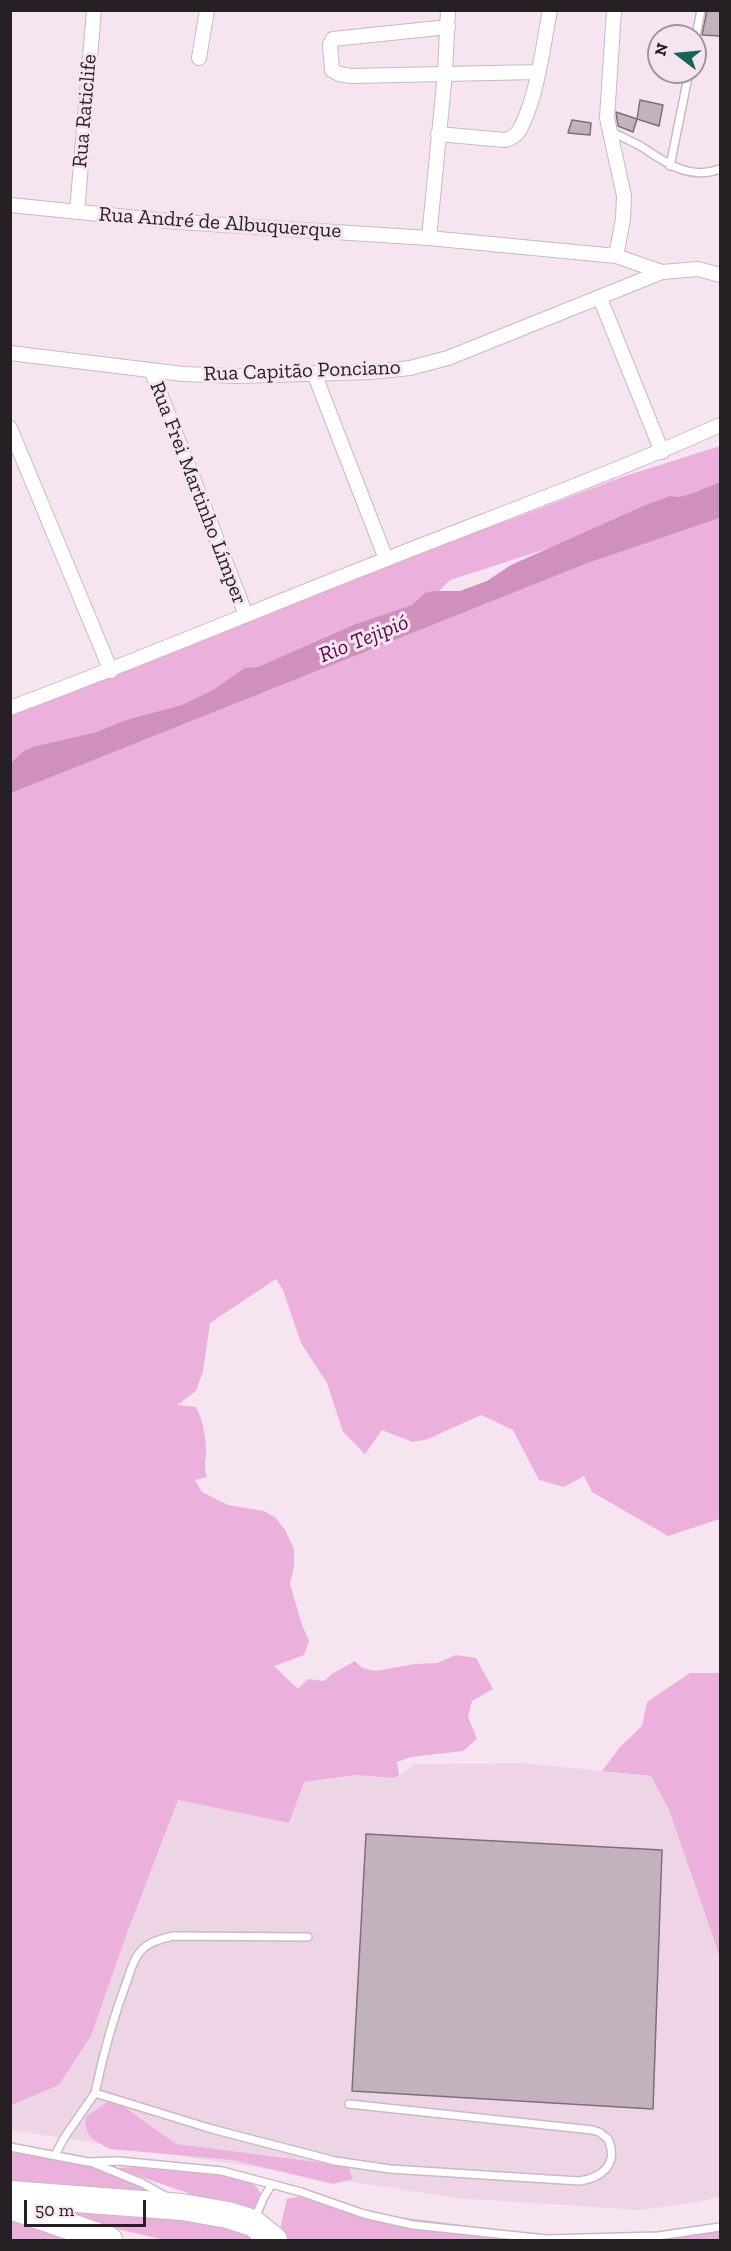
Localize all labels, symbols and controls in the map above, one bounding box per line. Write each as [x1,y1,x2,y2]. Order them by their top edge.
north arrow [647,24,707,84]
text: N [650,41,672,58]
street label: Rua Raticlife [67,53,103,169]
street label: Rua André de Albuquerque [98,202,342,244]
street label: Rua Capitão Ponciano [203,355,401,387]
street label: Rua Frei Martinho Límper [144,378,252,608]
water label: Rio Tejipió [315,609,413,669]
scale bar [27,2188,148,2226]
text: 50 m [35,2199,74,2221]

